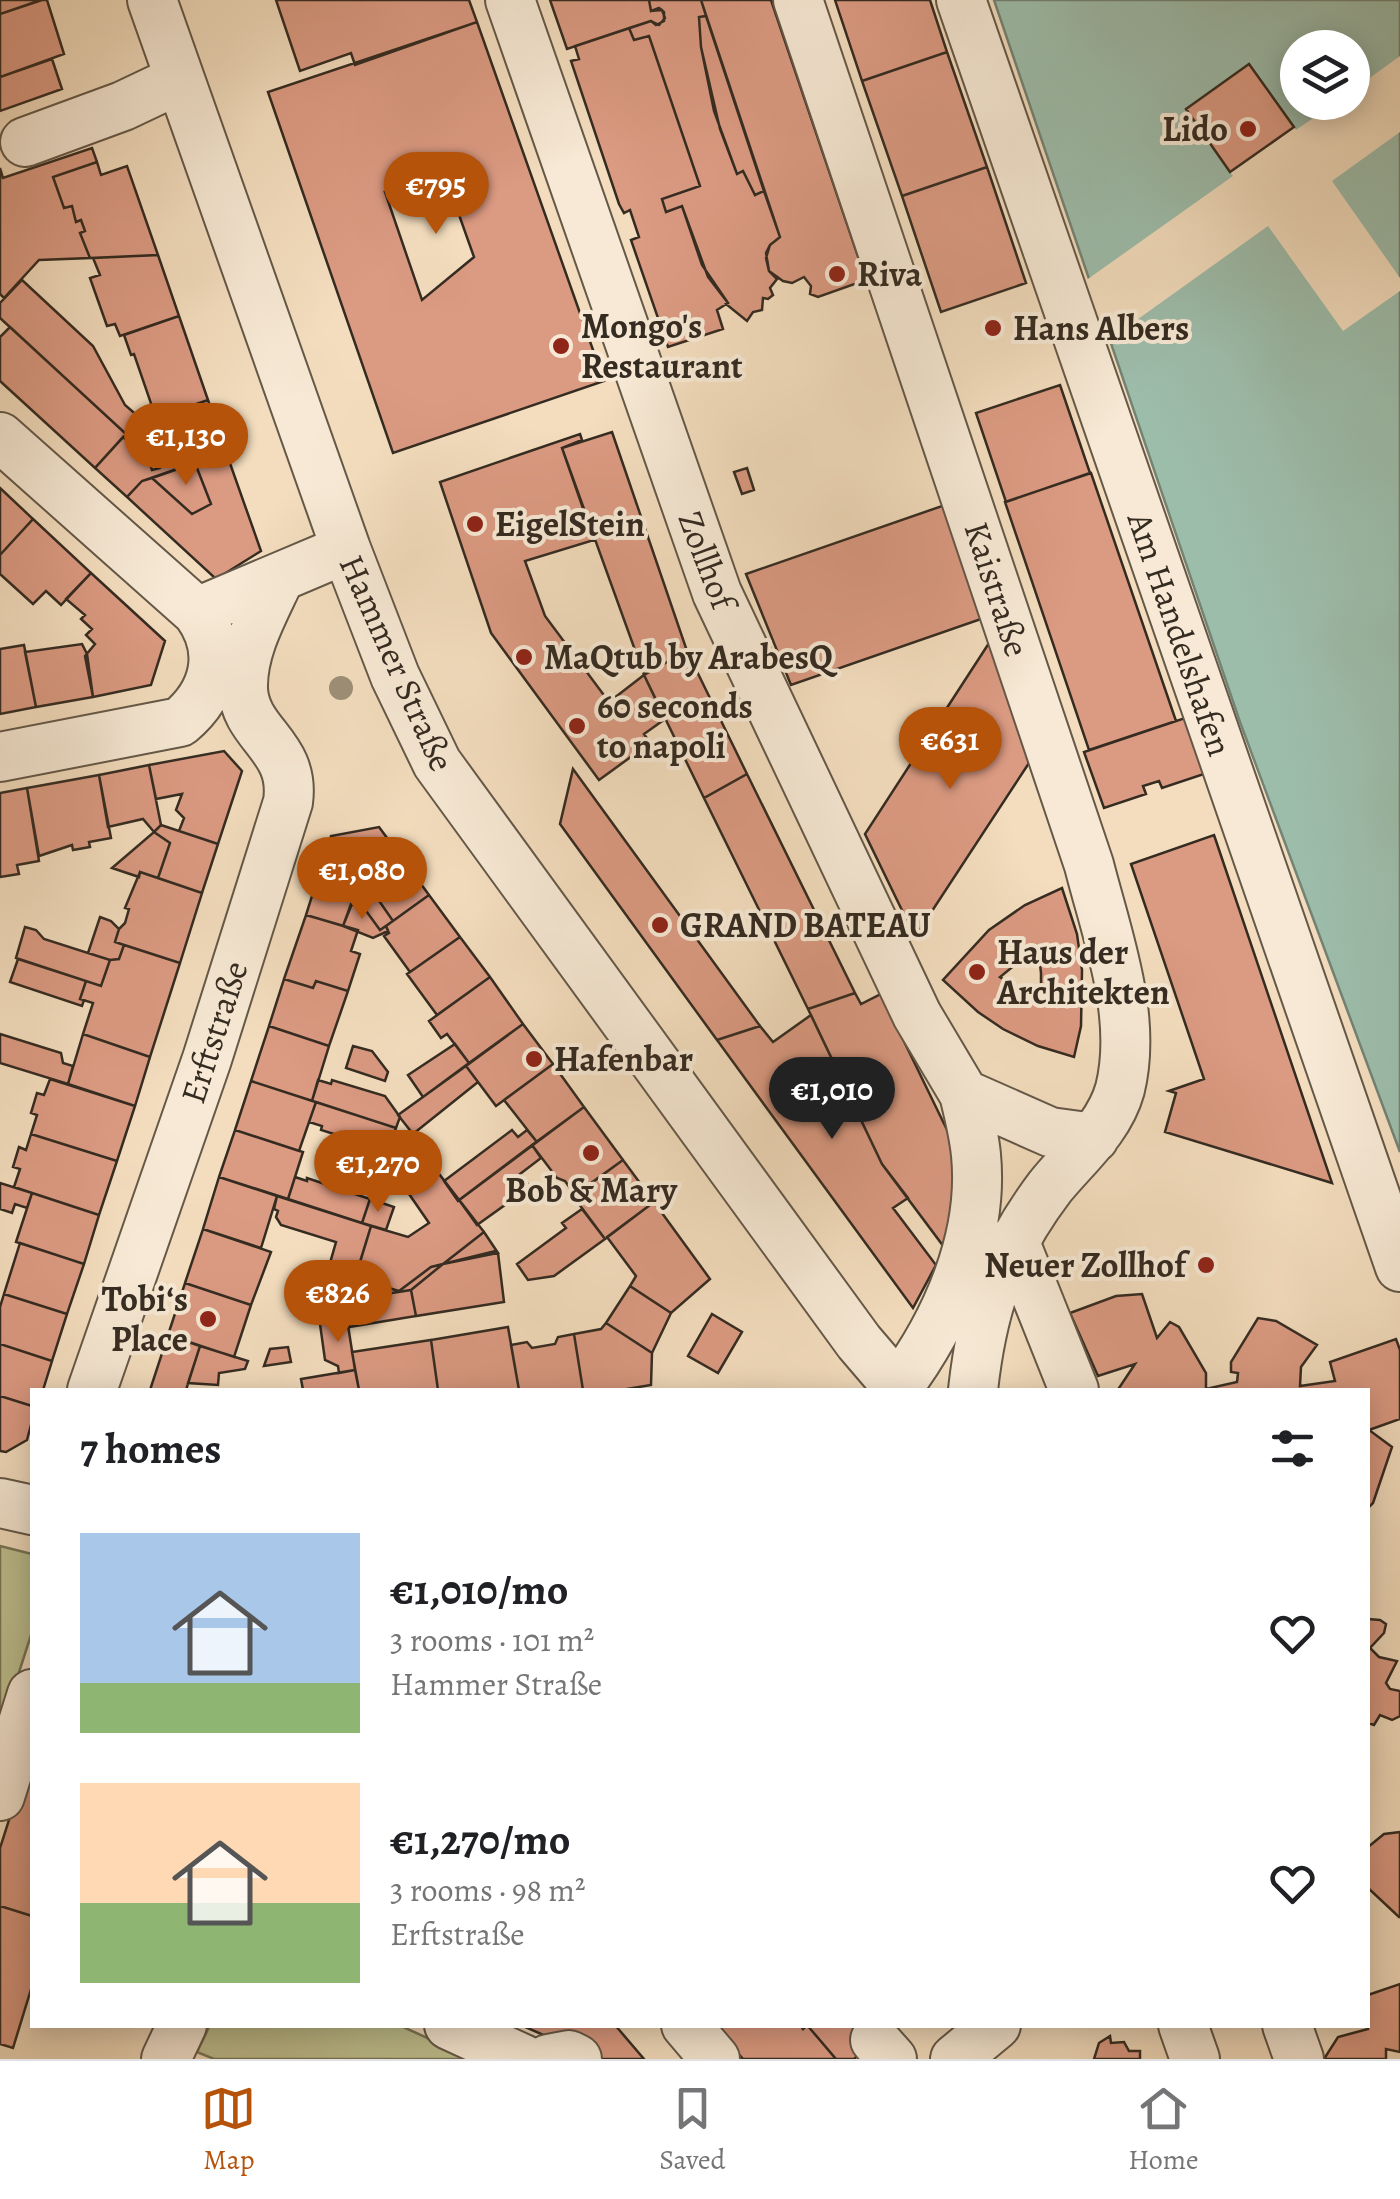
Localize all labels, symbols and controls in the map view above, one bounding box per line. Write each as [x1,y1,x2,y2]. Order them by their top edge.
map controls [1280,30,1370,120]
button: layers [1280,30,1370,120]
place label: Lido [1162,105,1228,153]
marker: Lido [1237,118,1259,140]
pin: €795 [377,152,495,237]
text: €795 [406,162,466,206]
place label: Riva [857,250,922,298]
marker: Riva [826,263,848,285]
place label: Mongo's Restaurant [581,302,743,390]
place label: Hans Albers [1013,304,1189,352]
marker: Hans Albers [982,317,1004,339]
marker: Mongo's Restaurant [550,335,572,357]
pin: €1,130 [105,403,267,488]
text: €1,130 [146,413,226,457]
place label: EigelStein [495,500,645,548]
street label: Zollhof [666,504,749,620]
street label: Am Handelshafen [1115,505,1244,762]
marker: EigelStein [464,513,486,535]
street label: Kaistraße [953,515,1041,663]
street label: Hammer Straße [328,547,466,779]
place label: MaQtub by ArabesQ [544,633,838,681]
marker: MaQtub by ArabesQ [513,646,535,668]
place label: 60 seconds to napoli [597,682,753,770]
pin: €631 [891,707,1009,792]
marker: 60 seconds to napoli [566,715,588,737]
text: €631 [921,717,979,761]
pin: €1,080 [281,837,443,922]
text: €1,080 [319,847,405,891]
place label: GRAND BATEAU [680,901,931,949]
marker: GRAND BATEAU [649,914,671,936]
place label: Haus der Architekten [996,928,1170,1016]
street label: Erftstraße [168,955,260,1109]
marker: Haus der Architekten [966,961,988,983]
place label: Hafenbar [554,1035,693,1083]
marker: Hafenbar [523,1048,545,1070]
pin: €1,010 [751,1057,913,1142]
text: €1,010 [791,1067,873,1111]
pin: €1,270 [297,1130,459,1215]
text: €1,270 [336,1140,420,1184]
marker: Bob & Mary [580,1142,602,1164]
place label: Bob & Mary [505,1166,678,1214]
place label: Neuer Zollhof [984,1241,1191,1289]
marker: Neuer Zollhof [1195,1254,1217,1276]
pin: €826 [279,1260,397,1345]
text: €826 [306,1270,370,1314]
place label: Tobi‘s Place [102,1275,188,1363]
marker: Tobi‘s Place [197,1308,219,1330]
text: 7 homes [80,1420,221,1477]
icon: filters [1265,1421,1320,1476]
text: €1,010/mo [390,1561,568,1618]
icon: home [160,1573,280,1693]
icon: heart [1265,1606,1320,1661]
text: 3 rooms · 101 m² [390,1618,594,1662]
text: Hammer Straße [390,1662,602,1706]
text: €1,270/mo [390,1811,570,1868]
icon: home [160,1823,280,1943]
icon: heart [1265,1856,1320,1911]
text: 3 rooms · 98 m² [390,1868,586,1912]
text: Erftstraße [390,1912,525,1956]
tab: Map [201,2081,256,2179]
tab: Saved [659,2081,726,2179]
tab: Home [1128,2081,1199,2179]

